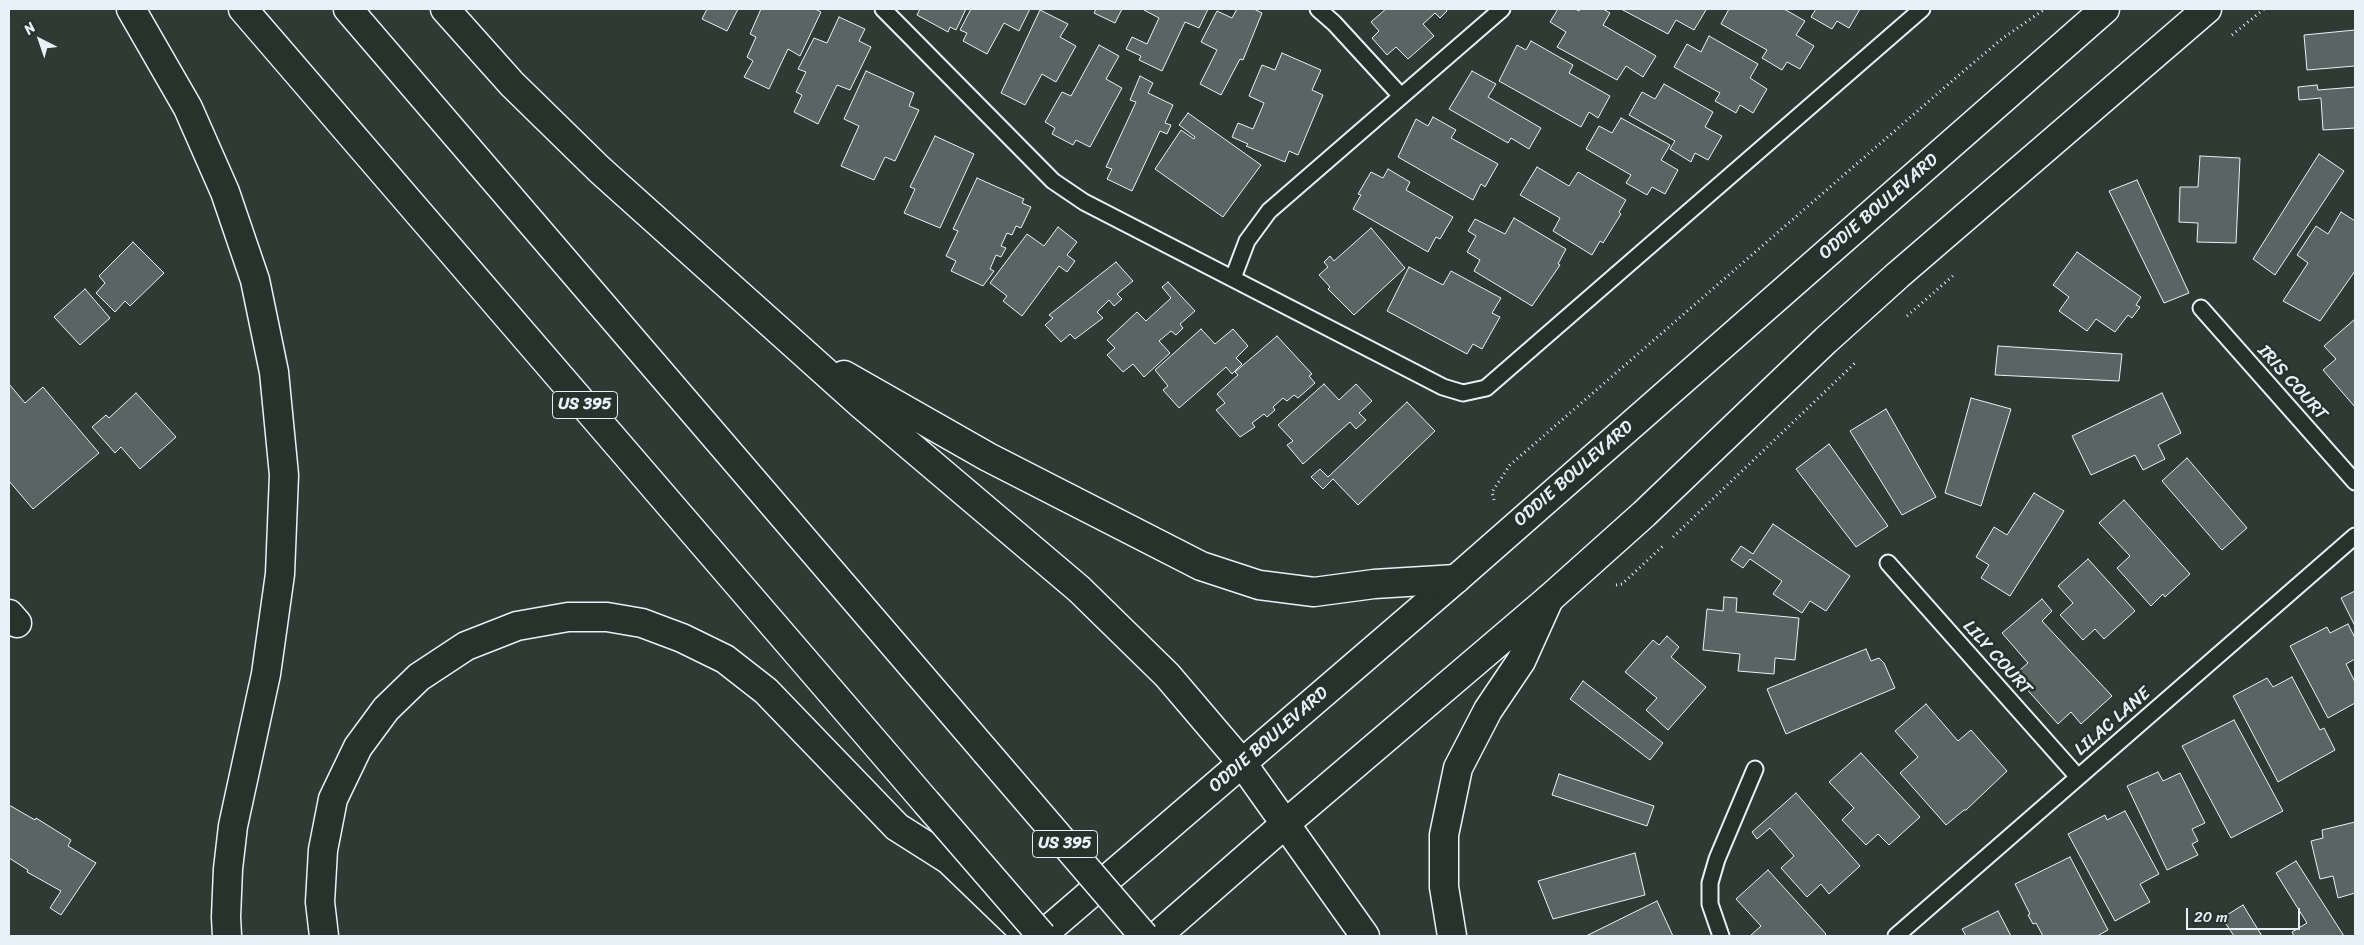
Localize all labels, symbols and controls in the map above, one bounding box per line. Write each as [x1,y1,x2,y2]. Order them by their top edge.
north arrow [15,15,65,65]
text: N [18,16,42,41]
street label: ODDIE BOULEVARD [1815,149,1943,265]
street label: IRIS COURT [2252,341,2332,425]
road number: US 395 [552,392,618,418]
street label: ODDIE BOULEVARD [1510,416,1638,532]
street label: LILY COURT [1958,616,2036,700]
street label: ODDIE BOULEVARD [1205,682,1333,798]
street label: LILAC LANE [2071,683,2155,761]
road number: US 395 [1032,831,1098,858]
scale bar [2189,898,2303,930]
text: 20 m [2194,904,2228,930]

